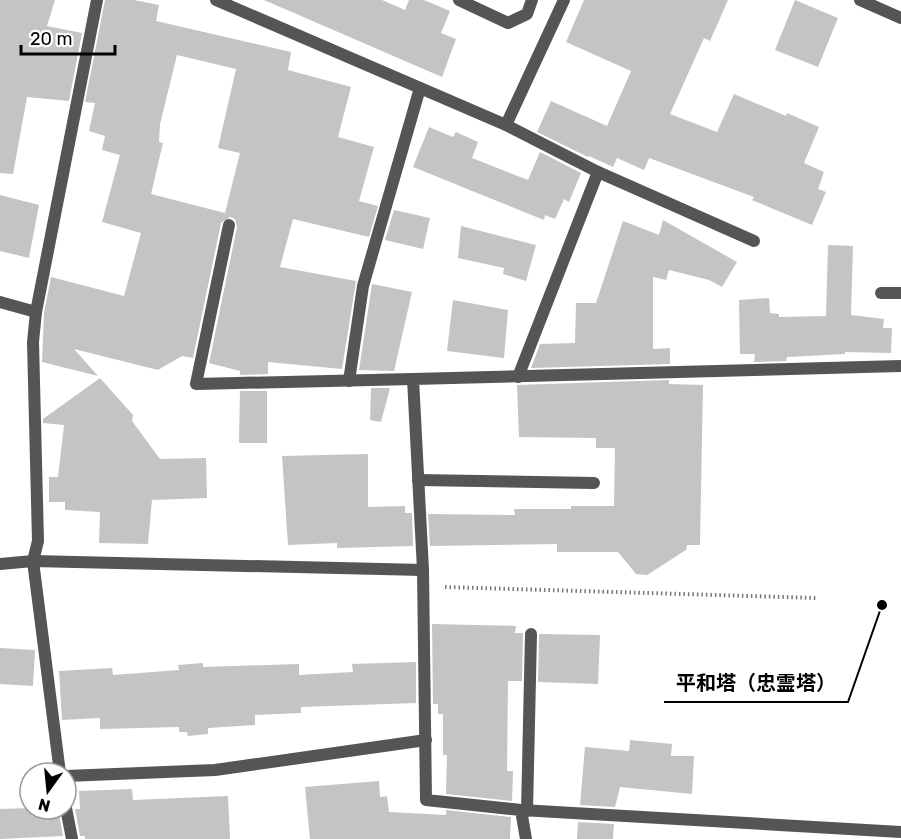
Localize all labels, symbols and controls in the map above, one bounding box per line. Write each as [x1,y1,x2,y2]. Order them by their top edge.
scale bar [21,18,116,56]
text: 20 m [30,28,72,50]
callout: 平和塔（忠霊塔） [664,664,848,702]
text: 平和塔（忠霊塔） [676,671,836,695]
north arrow [18,761,78,821]
text: N [36,794,52,816]

